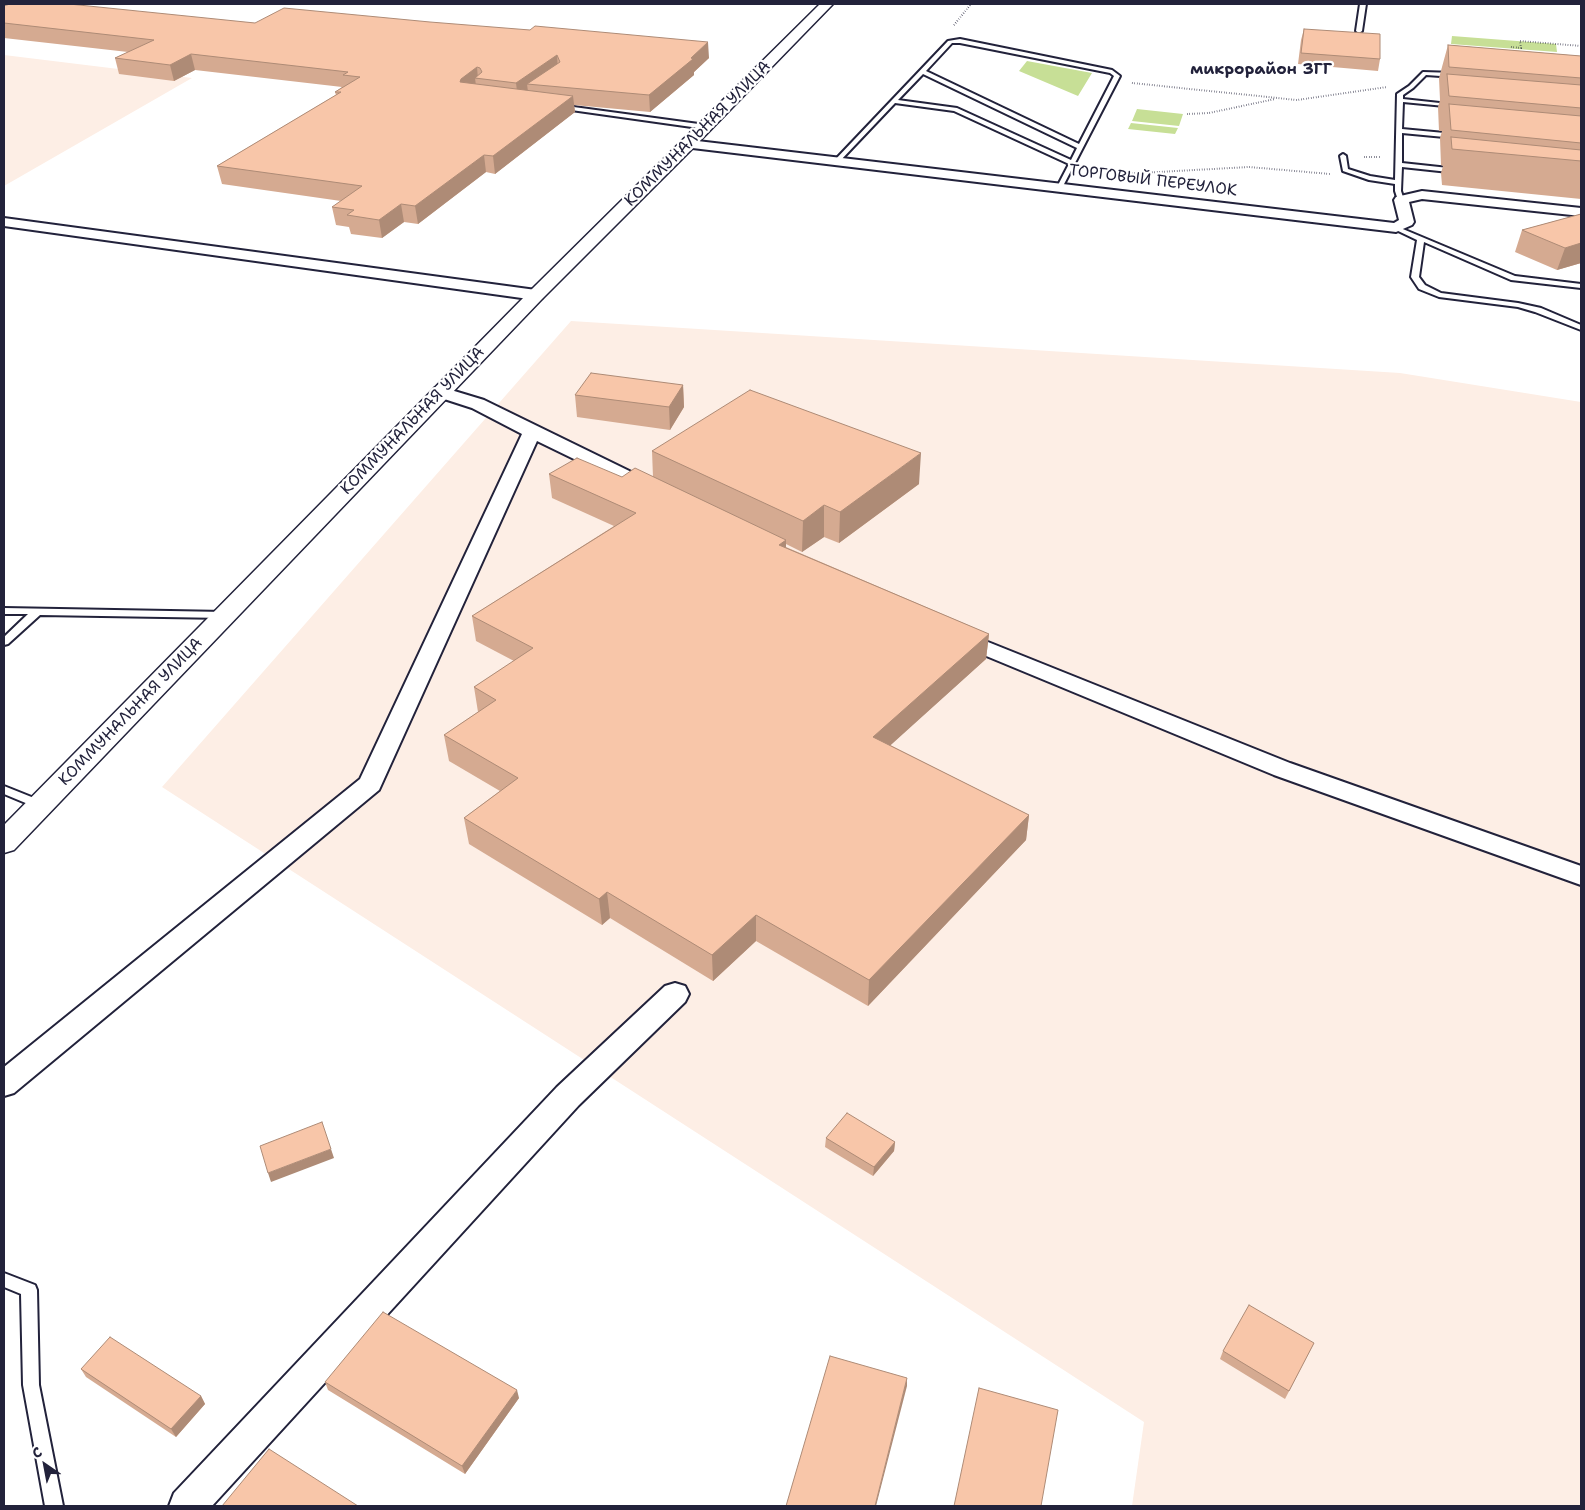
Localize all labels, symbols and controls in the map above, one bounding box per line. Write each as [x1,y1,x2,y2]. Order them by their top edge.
street label: КОММУНАЛЬНАЯ УЛИЦА [621,57,775,211]
district label: микрорайон 3ГГ [1190,60,1332,80]
street label: ТОРГОВЫЙ ПЕРЕУЛОК [1068,161,1238,201]
street label: КОММУНАЛЬНАЯ УЛИЦА [337,343,489,499]
street label: КОММУНАЛЬНАЯ УЛИЦА [55,634,207,790]
north arrow [20,1440,70,1490]
text: С [28,1443,45,1462]

